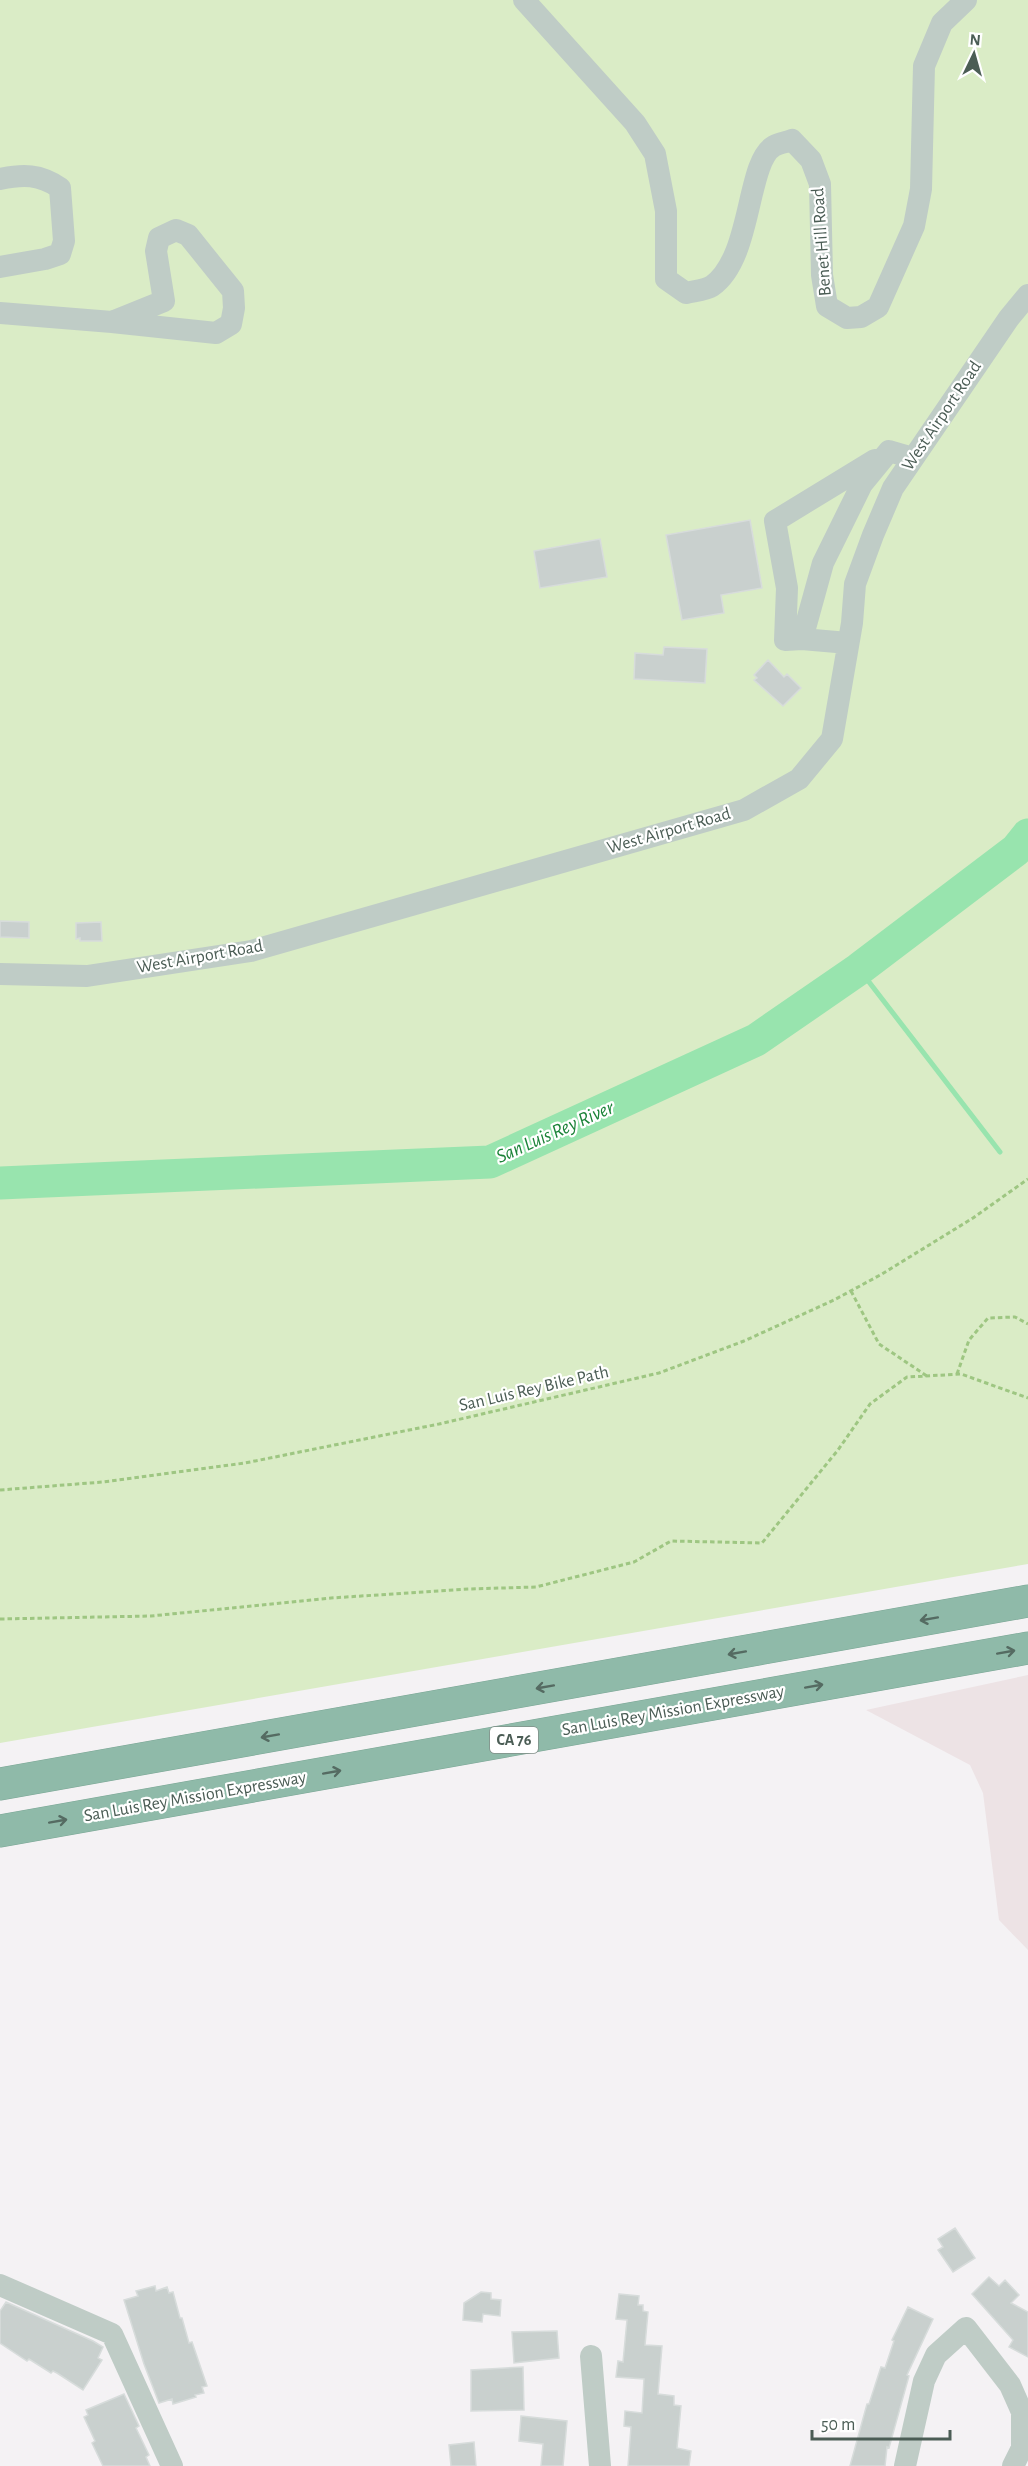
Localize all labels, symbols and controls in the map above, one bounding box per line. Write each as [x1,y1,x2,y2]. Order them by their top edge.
north arrow [944,24,1004,84]
text: N [969,32,981,49]
street label: Benet Hill Road [809,187,835,297]
street label: West Airport Road [899,358,985,474]
street label: West Airport Road [605,805,733,857]
street label: West Airport Road [136,937,264,977]
water label: San Luis Rey River [493,1097,617,1167]
street label: San Luis Rey Bike Path [457,1363,611,1415]
one-way arrow [920,1614,939,1625]
one-way arrow [995,1646,1015,1657]
one-way arrow [728,1648,747,1659]
one-way arrow [803,1680,823,1691]
one-way arrow [536,1682,555,1693]
street label: San Luis Rey Mission Expressway [561,1683,786,1739]
road number: CA 76 [490,1727,538,1753]
one-way arrow [261,1731,281,1742]
one-way arrow [322,1766,342,1777]
street label: San Luis Rey Mission Expressway [83,1769,308,1825]
one-way arrow [47,1815,67,1826]
scale bar [812,2403,950,2441]
text: 50 m [821,2416,855,2434]

